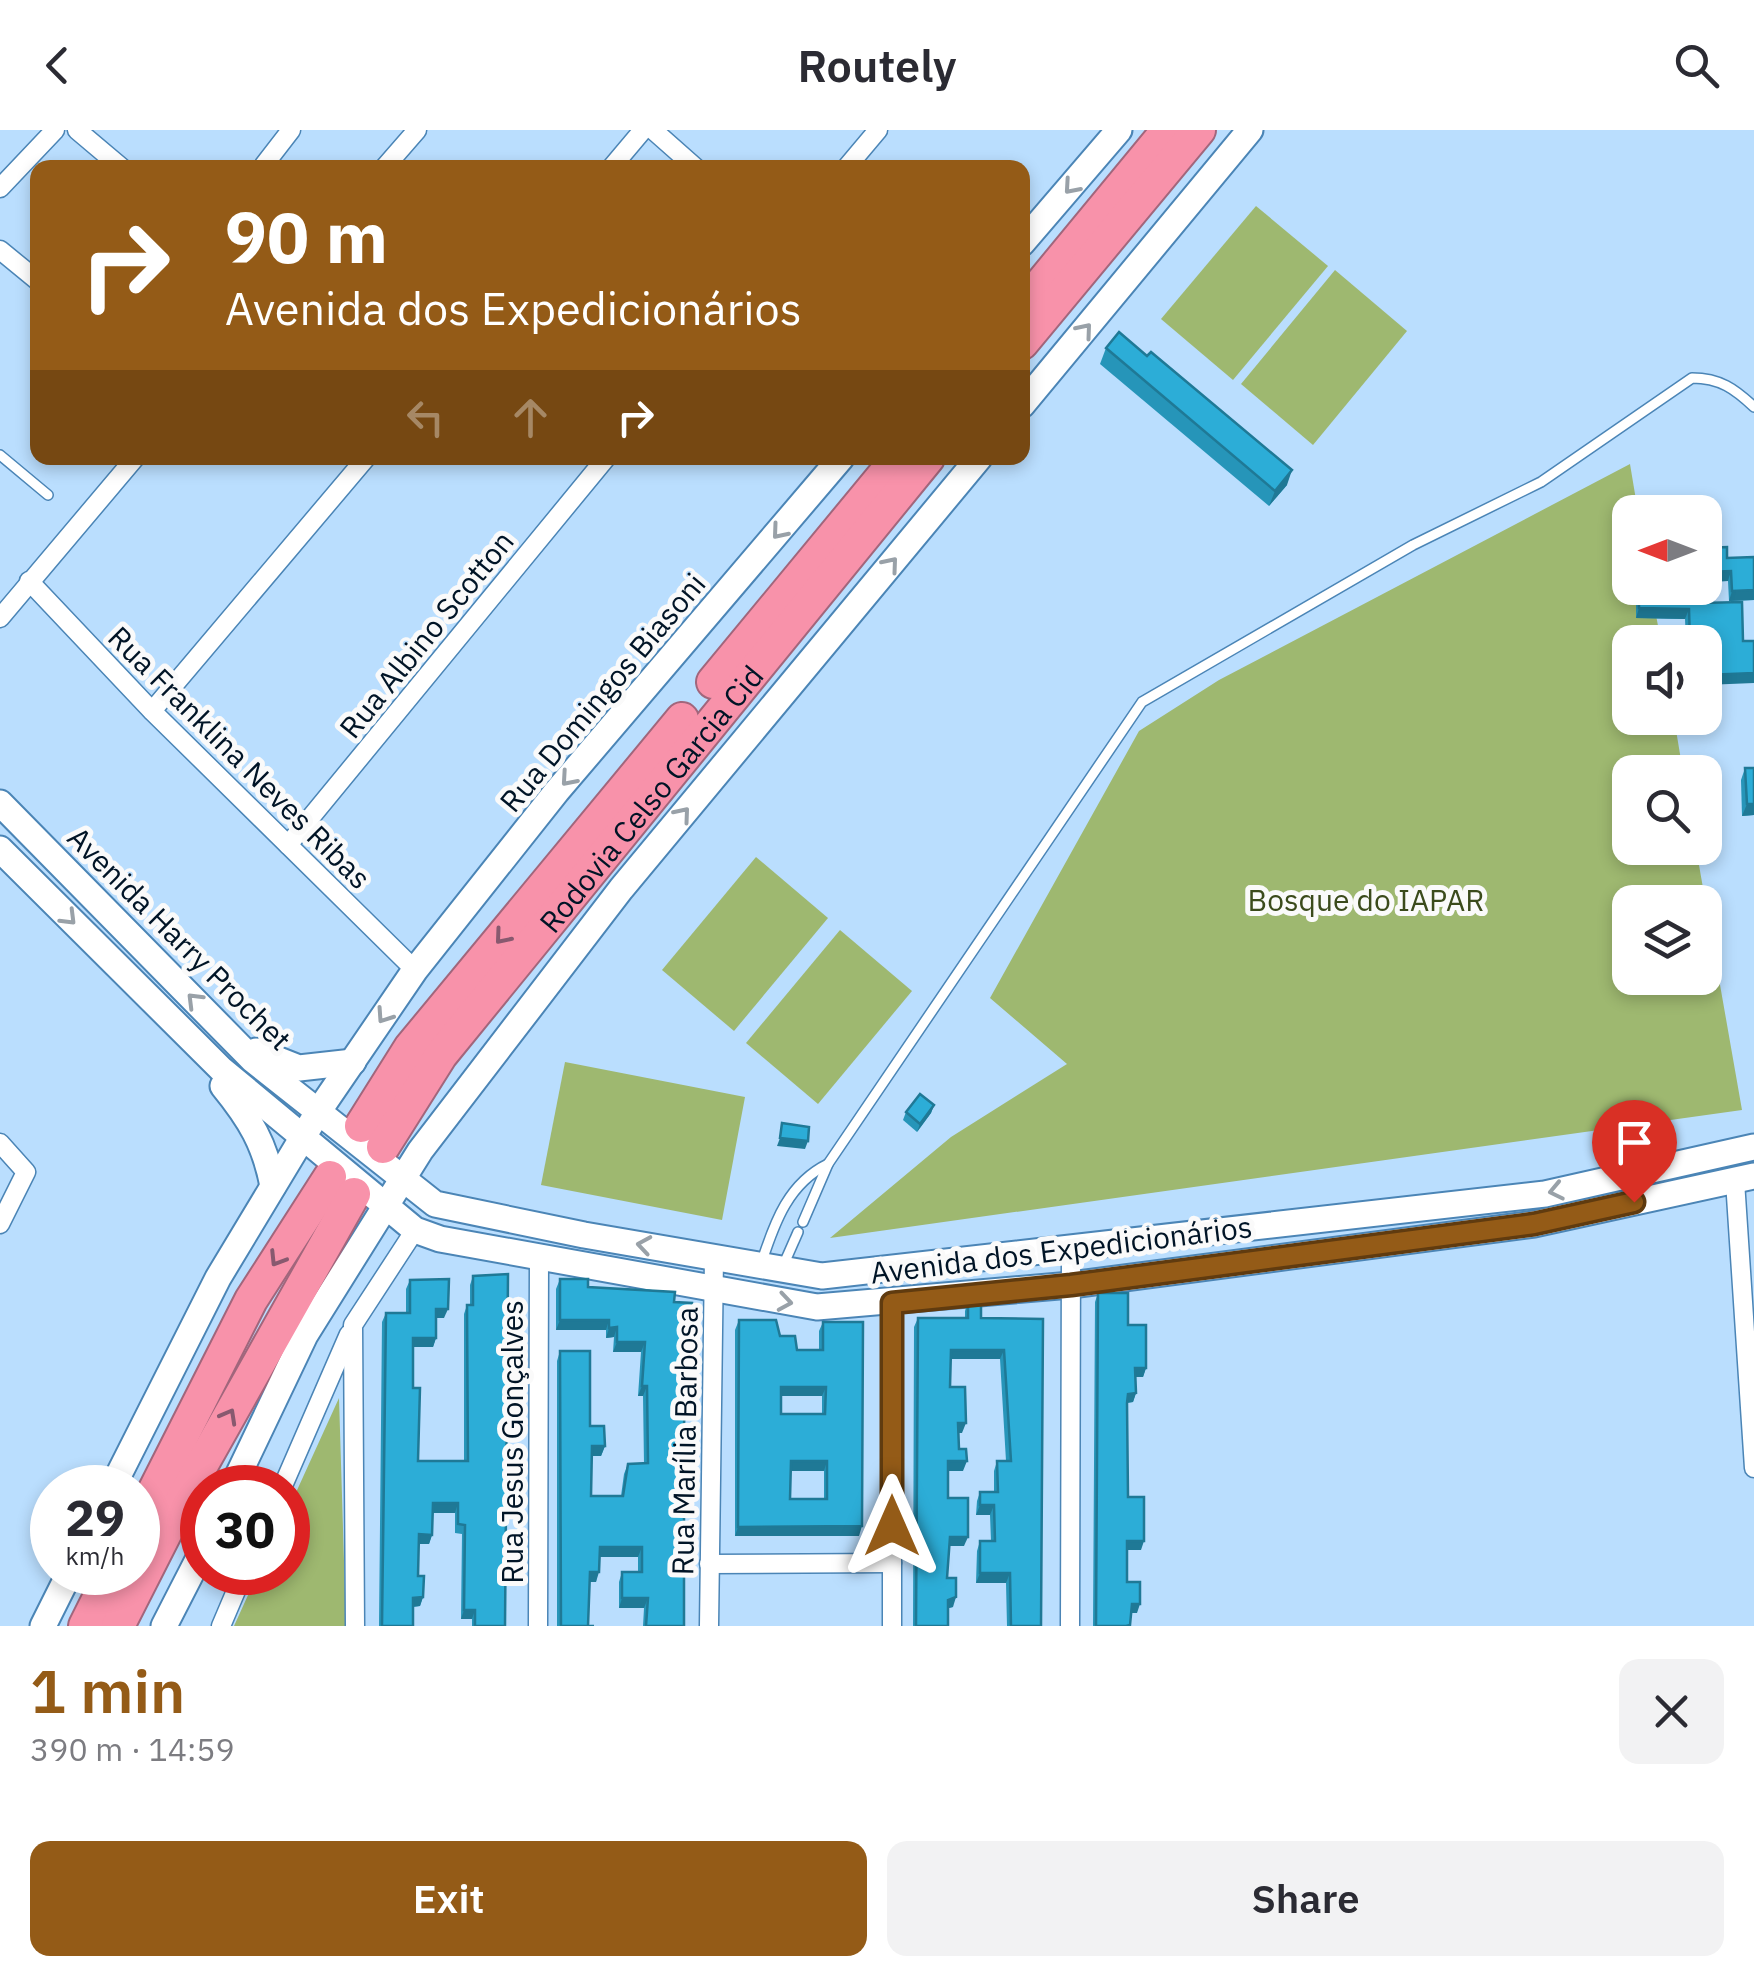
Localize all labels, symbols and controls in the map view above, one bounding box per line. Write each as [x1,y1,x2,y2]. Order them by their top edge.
text: Routely [797,36,957,94]
icon: back [30,38,85,93]
icon: search [1669,38,1724,93]
one-way arrow [1064,175,1082,193]
text: 90 m [225,191,388,282]
icon: right [60,200,190,330]
text: Avenida dos Expedicionários [225,279,802,337]
one-way arrow [1073,323,1091,341]
icon: left [398,390,453,445]
icon: ahead [503,390,558,445]
icon: right [608,390,663,445]
north arrow [1612,495,1722,605]
map controls [1612,495,1722,995]
one-way arrow [773,521,791,539]
street label: Rua Albino Scotton [330,522,522,746]
one-way arrow [879,557,897,575]
street label: Rua Domingos Biasoni [491,564,713,820]
street label: Rua Franklina Neves Ribas [100,617,380,897]
button: sound [1612,625,1722,735]
street label: Rodovia Celso Garcia Cid [530,657,771,940]
button: search [1612,755,1722,865]
one-way arrow [561,767,579,786]
one-way arrow [671,807,689,825]
street label: Avenida Harry Prochet [60,818,300,1058]
park label: Bosque do IAPAR [1248,880,1484,919]
button: layers [1612,885,1722,995]
one-way arrow [58,906,76,924]
one-way arrow [496,926,514,944]
one-way arrow [188,994,206,1012]
one-way arrow [378,1005,396,1024]
pin [1592,1100,1677,1203]
icon: arrive [1607,1115,1662,1170]
one-way arrow [1548,1179,1565,1200]
street label: Avenida dos Expedicionários [868,1206,1254,1292]
one-way arrow [636,1235,652,1256]
one-way arrow [271,1249,290,1267]
one-way arrow [776,1291,793,1312]
street label: Rua Jesus Gonçalves [492,1300,531,1584]
street label: Rua Marília Barbosa [662,1306,706,1576]
one-way arrow [217,1409,237,1427]
speed limit sign: 30 [180,1465,310,1595]
position arrow [840,1474,944,1578]
text: 29 [65,1485,125,1550]
text: km/h [66,1539,124,1572]
text: 1 min [30,1651,185,1730]
button: close [1619,1659,1724,1764]
text: 390 m · 14:59 [30,1728,235,1770]
button: Exit [30,1841,867,1956]
button: Share [887,1841,1724,1956]

